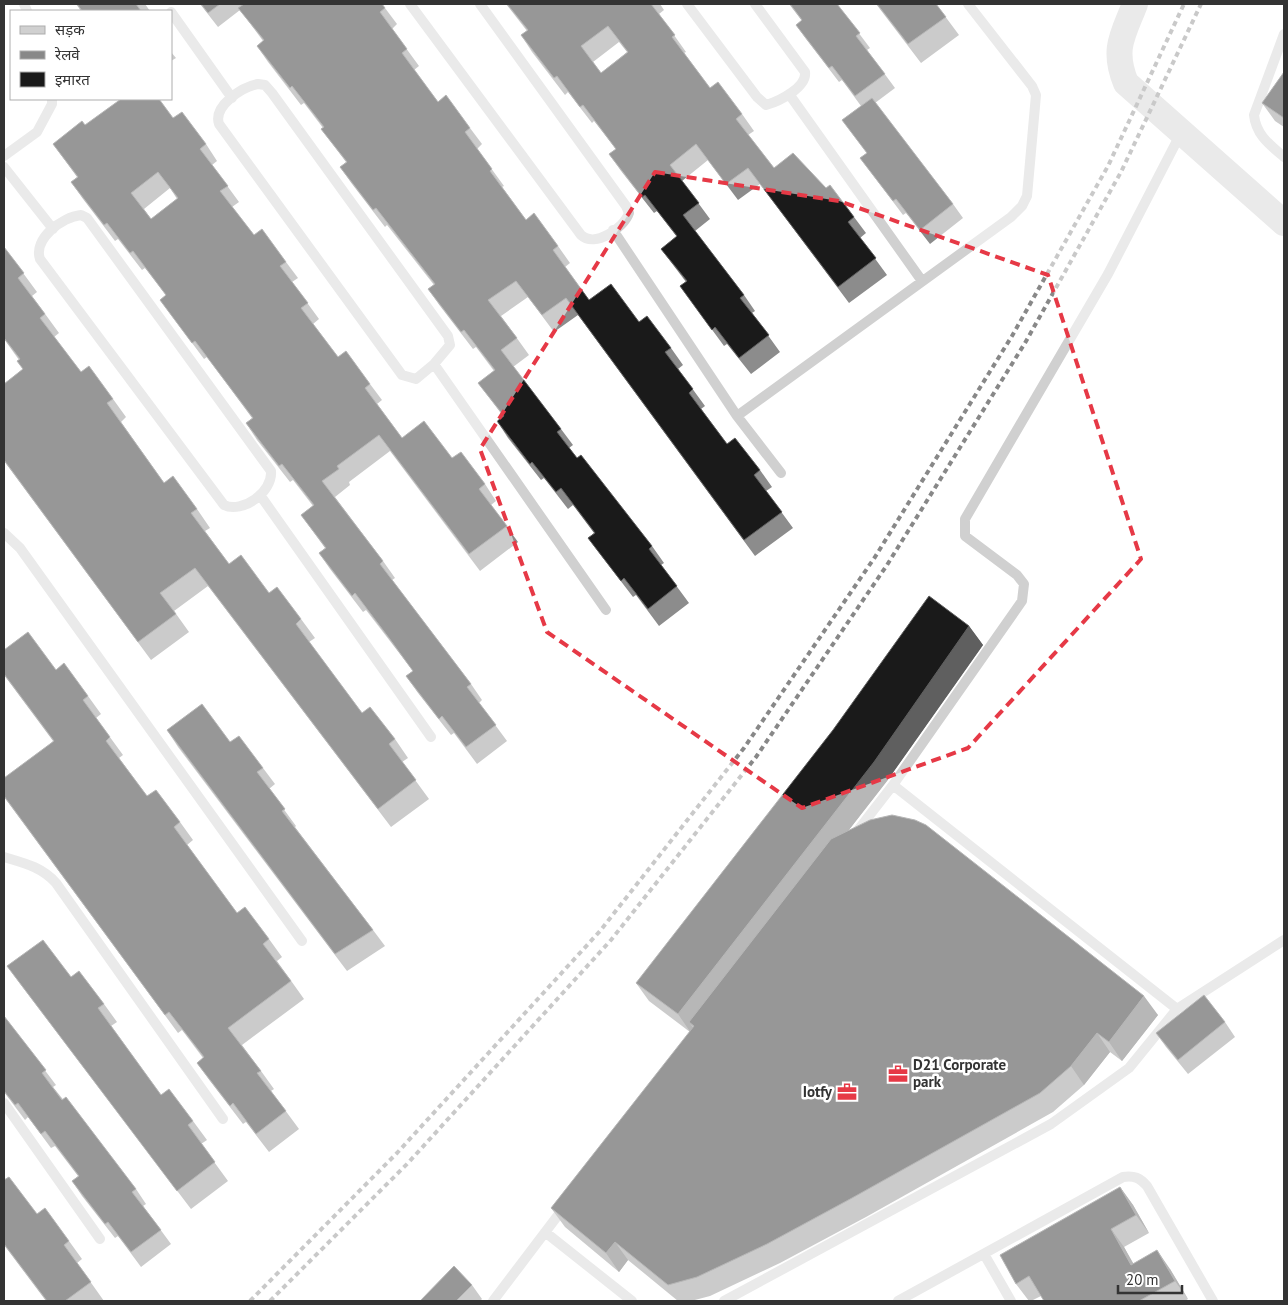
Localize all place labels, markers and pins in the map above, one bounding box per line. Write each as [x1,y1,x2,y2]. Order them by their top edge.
place label: D21 Corporate park [913,1055,1007,1091]
office icon: D21 Corporate park [887,1063,909,1085]
office icon: Iotfy [836,1081,858,1103]
place label: Iotfy [803,1082,833,1101]

